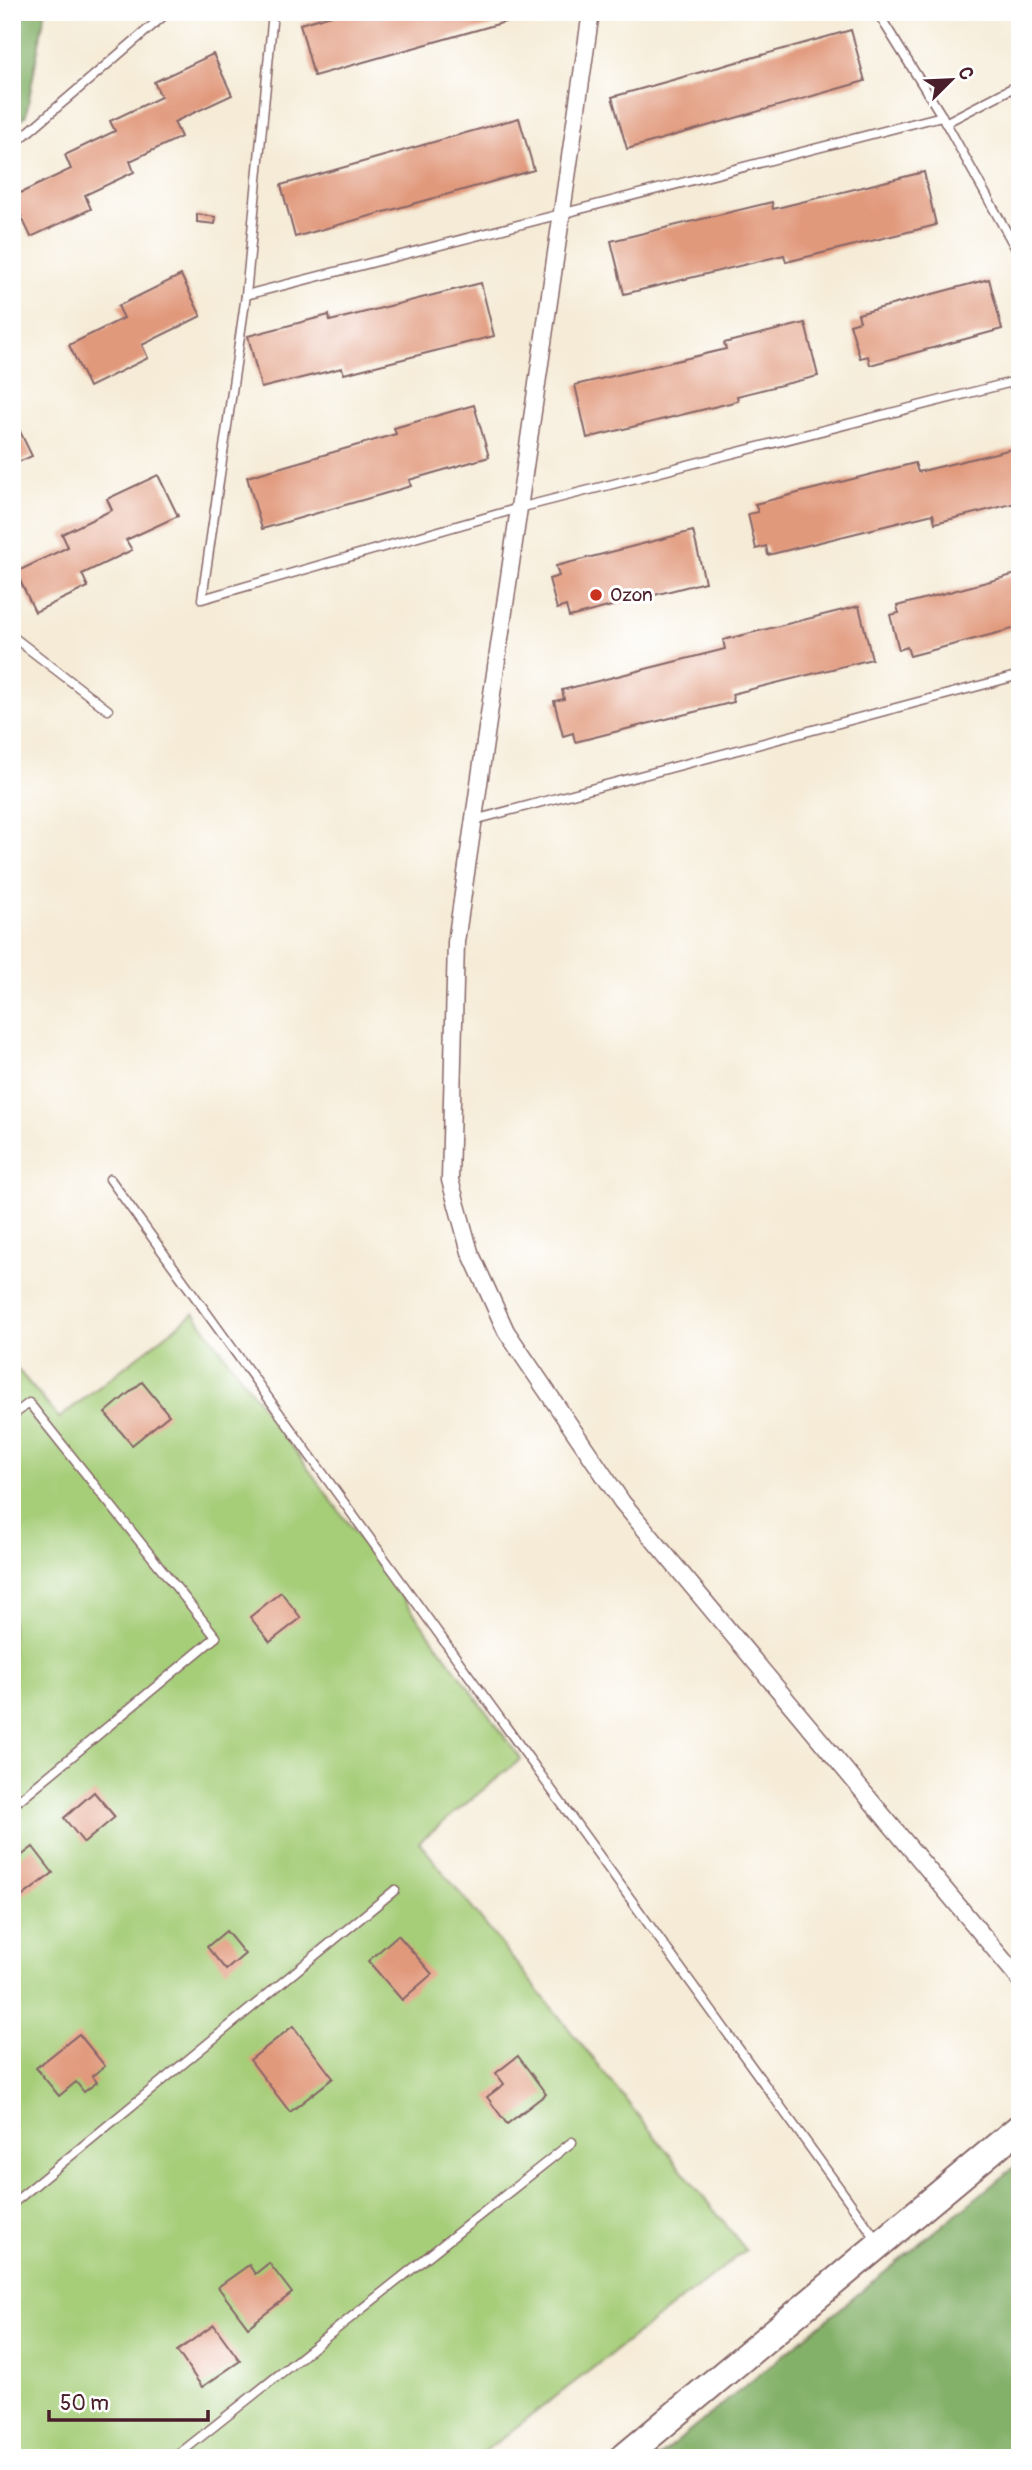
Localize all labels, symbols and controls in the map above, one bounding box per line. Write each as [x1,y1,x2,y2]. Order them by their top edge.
north arrow [916,46,986,116]
text: С [952,63,979,84]
place label: Ozon [610,583,653,607]
marker: Ozon [588,587,604,603]
scale bar [49,2379,208,2423]
text: 50 m [60,2390,109,2417]

